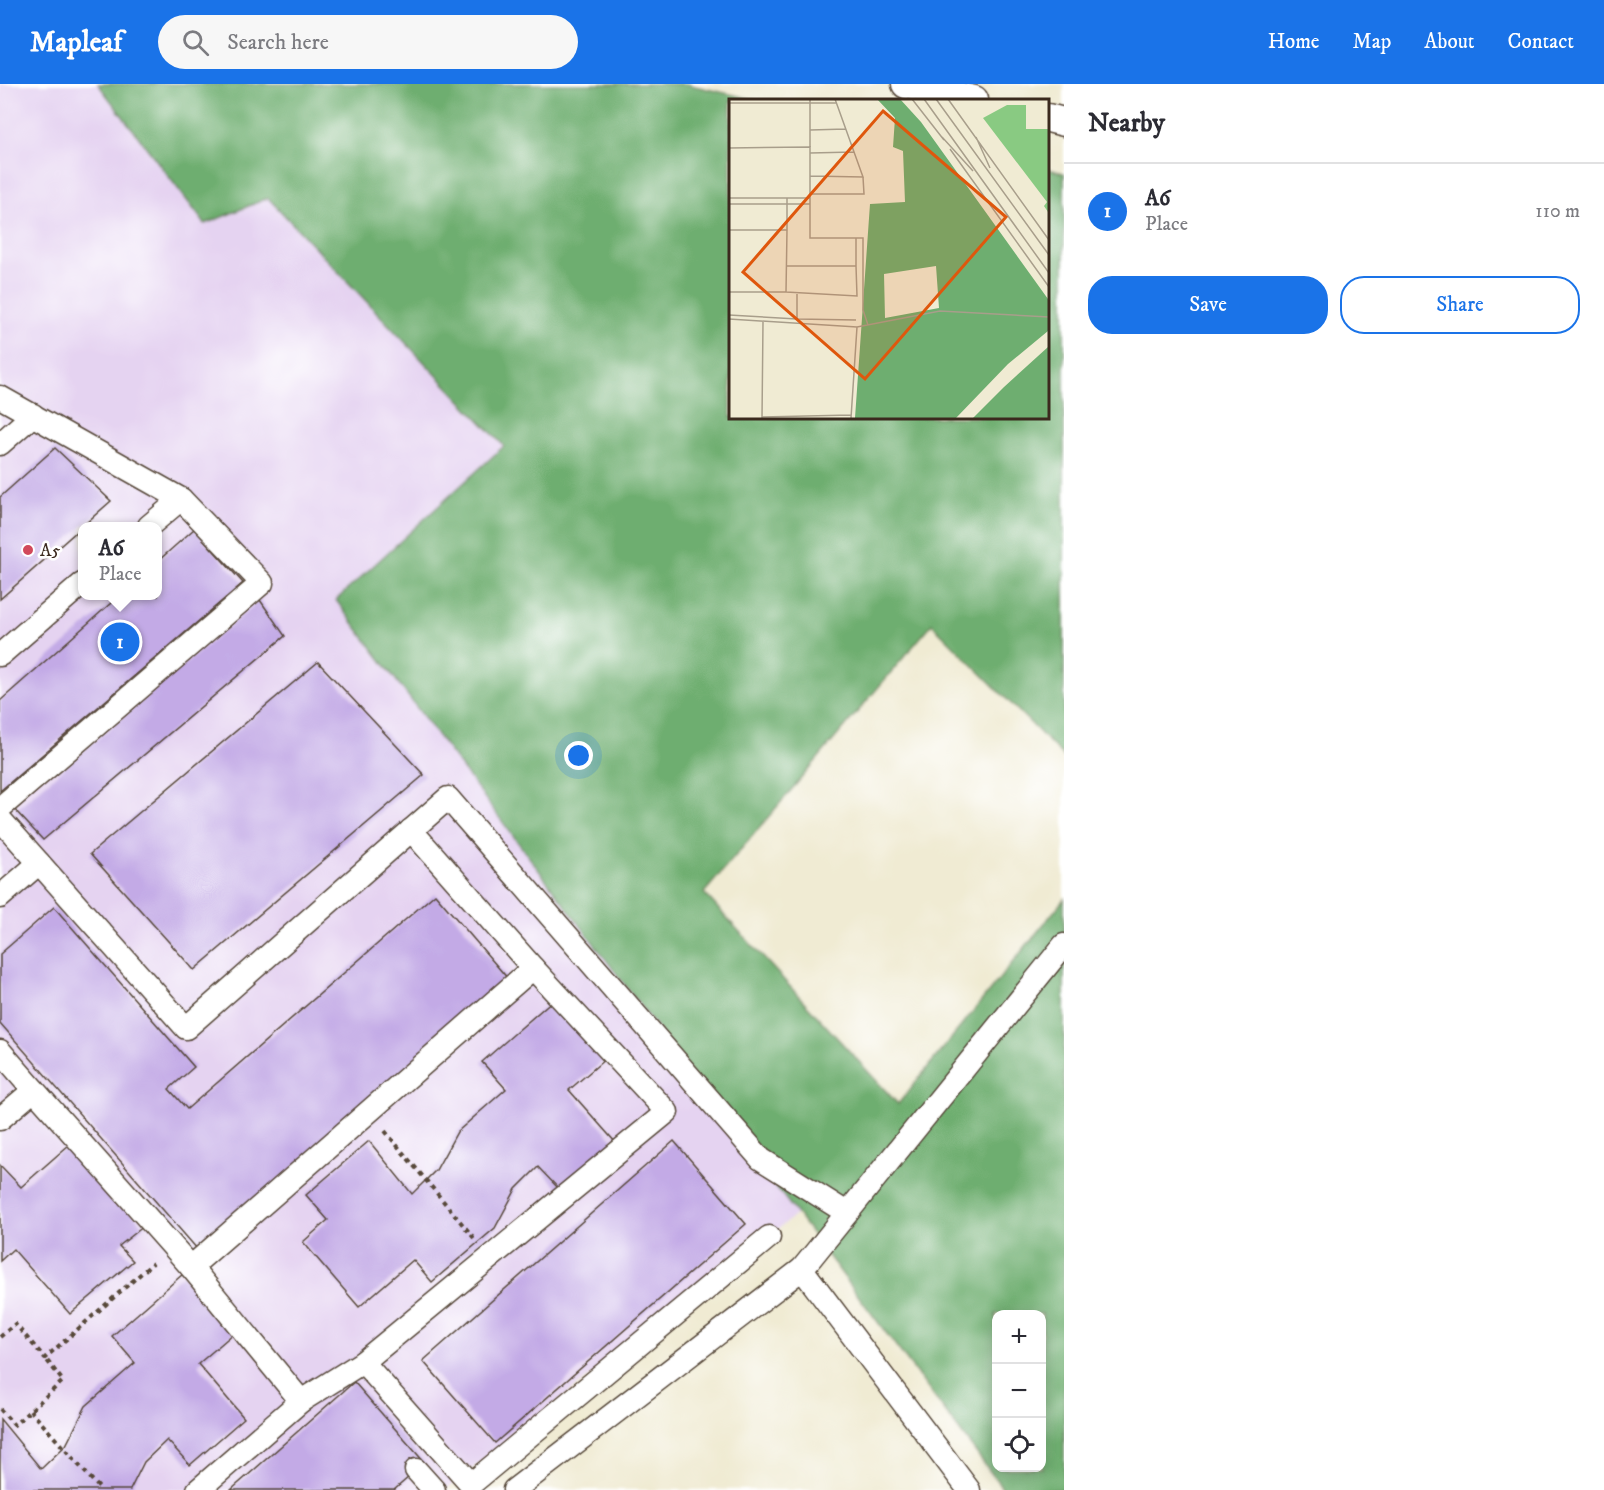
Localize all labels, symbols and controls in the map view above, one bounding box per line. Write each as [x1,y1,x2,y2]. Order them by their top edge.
search box [158,15,578,69]
text: Mapleaf [30,25,122,60]
icon: search [179,26,212,59]
text: Search here [227,29,329,56]
text: Home [1268,29,1320,55]
text: Map [1353,29,1391,55]
text: About [1424,29,1475,55]
text: Contact [1508,29,1574,55]
inset map [729,99,1049,418]
text: Nearby [1088,107,1165,140]
text: A6 [1145,185,1170,212]
text: 1 [1104,199,1111,224]
text: 110 m [1535,199,1580,224]
text: Place [1145,212,1188,237]
button: Save [1088,276,1328,334]
button: Share [1340,276,1580,334]
popup [78,522,162,600]
text: A6 [99,535,124,562]
place label: A5 [40,540,60,562]
marker: A5 [21,543,35,557]
text: Place [99,562,141,587]
pin: 1 [100,620,140,664]
your location [564,741,593,770]
map controls [992,1310,1046,1472]
button: + [992,1310,1046,1364]
button: − [992,1364,1046,1418]
button: locate [992,1418,1046,1472]

